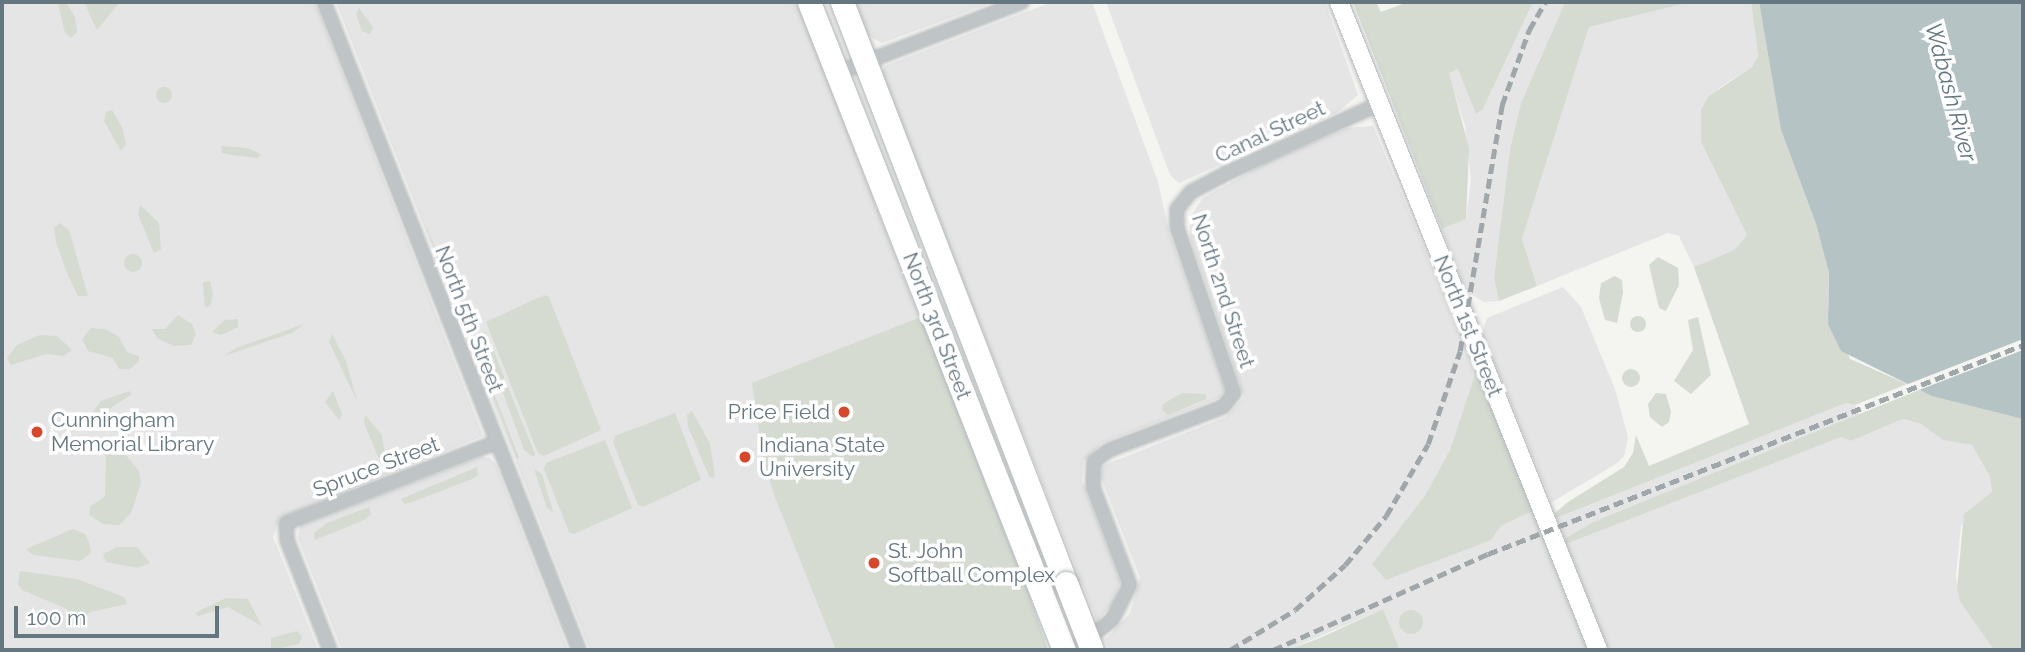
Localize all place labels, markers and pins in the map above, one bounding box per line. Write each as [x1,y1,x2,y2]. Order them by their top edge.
place label: Price Field [728,399,830,425]
marker: Price Field [836,404,852,420]
place label: Cunningham Memorial Library [51,407,215,457]
marker: Cunningham Memorial Library [29,424,45,440]
place label: Indiana State University [759,432,885,482]
marker: Indiana State University [737,449,753,465]
place label: St. John Softball Complex [888,538,1056,588]
marker: St. John Softball Complex [866,555,882,571]

